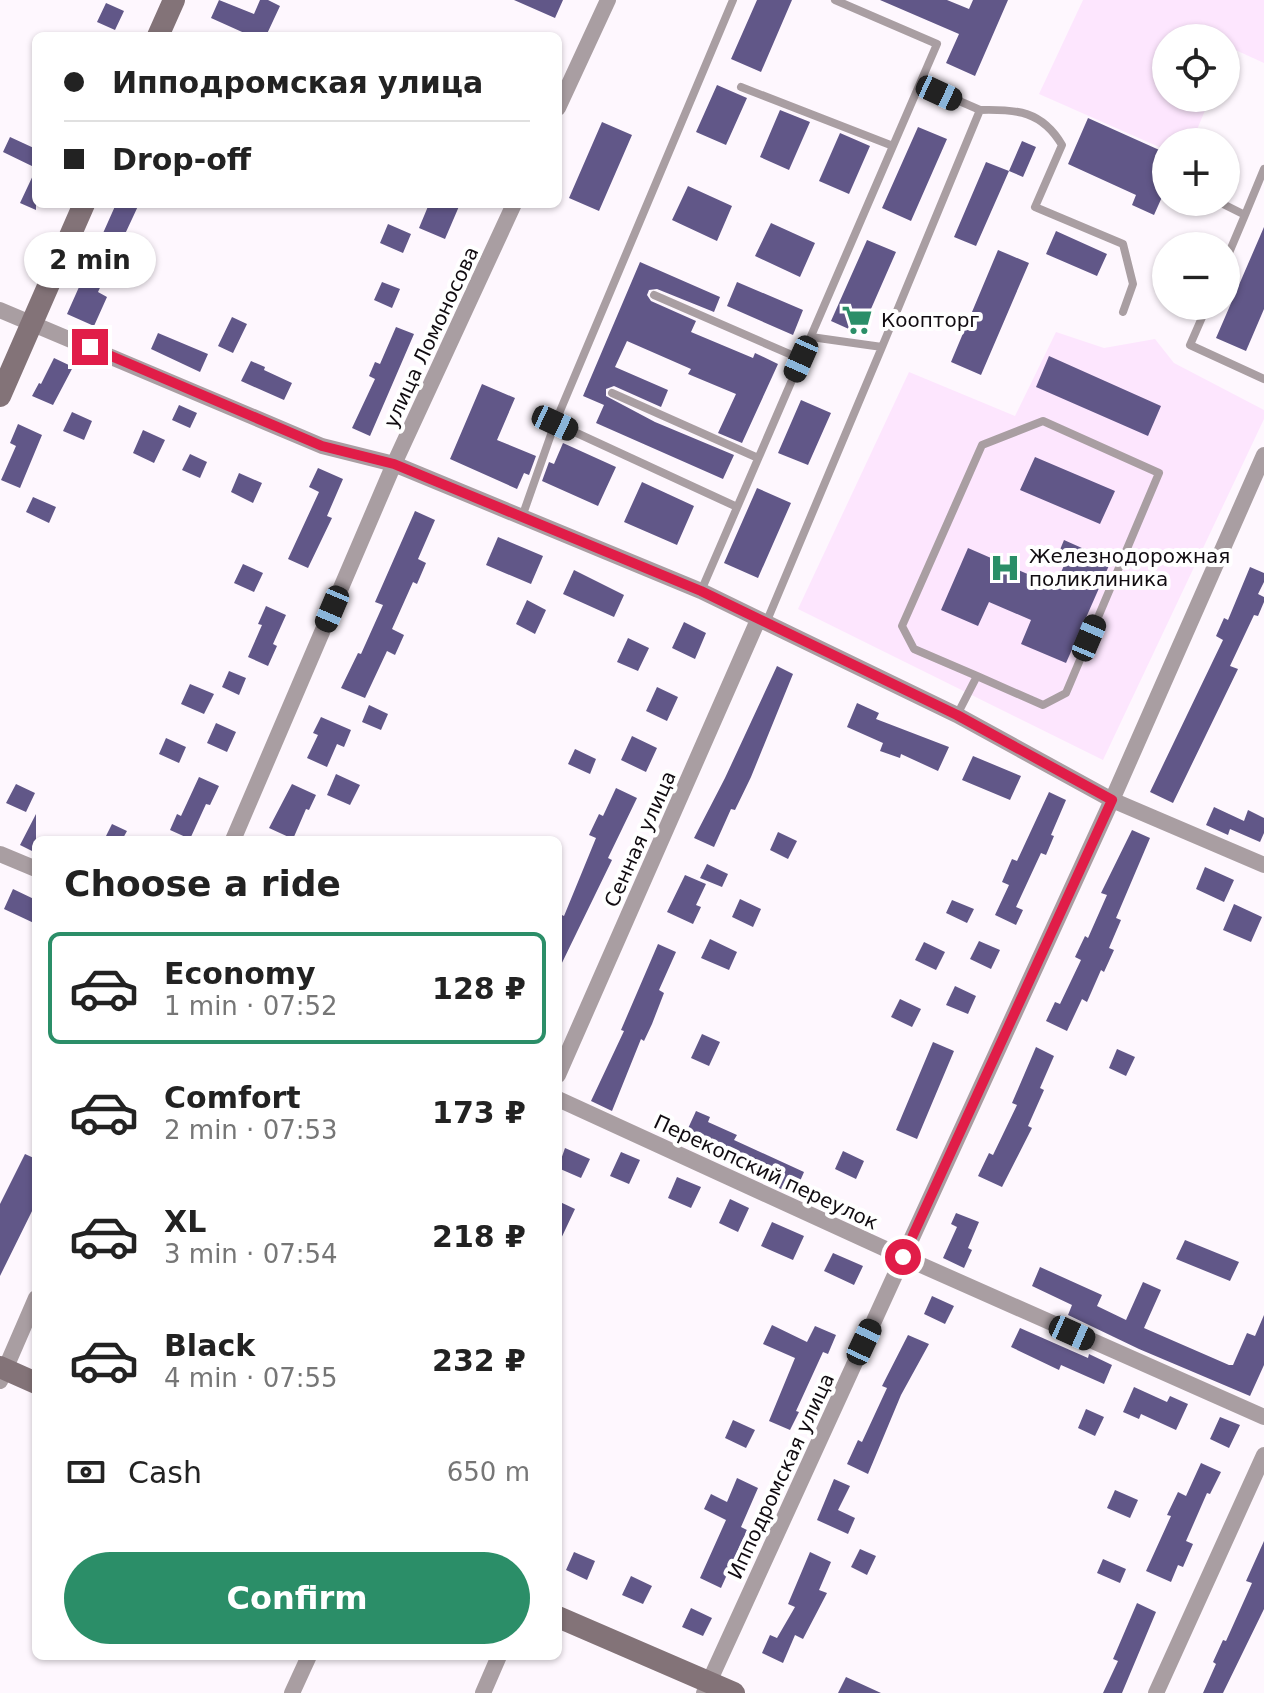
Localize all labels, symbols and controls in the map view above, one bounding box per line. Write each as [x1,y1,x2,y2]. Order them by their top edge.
map controls [1152,24,1240,320]
button: locate [1152,24,1240,112]
text: Ипподромская улица [112,65,483,100]
car [912,72,966,114]
button: + [1152,128,1240,216]
text: Drop-off [112,142,251,177]
callout: 2 min [24,231,156,287]
button: − [1152,232,1240,320]
street label: улица Ломоносова [378,243,484,431]
text: 2 min [49,245,131,275]
supermarket icon: Коопторг [840,303,874,337]
place label: Коопторг [881,308,980,332]
route end [72,329,108,365]
car [780,332,822,386]
car [528,402,582,444]
place label: Железнодорожная поликлиника [1029,544,1230,591]
hospital icon: Железнодорожная поликлиника [988,551,1022,585]
car [312,582,352,636]
car [1069,611,1109,665]
street label: Сенная улица [599,767,681,911]
text: Choose a ride [64,863,341,904]
icon: car [68,952,140,1024]
text: Economy [164,956,316,991]
text: 128 ₽ [432,971,526,1006]
text: 1 min · 07:52 [164,991,338,1021]
icon: car [68,1076,140,1148]
text: Comfort [164,1080,301,1115]
text: 173 ₽ [432,1095,526,1130]
street label: Перекопский переулок [650,1109,882,1235]
text: 2 min · 07:53 [164,1115,338,1145]
icon: car [68,1200,140,1272]
text: XL [164,1204,206,1239]
text: 218 ₽ [432,1219,526,1254]
text: 3 min · 07:54 [164,1239,338,1269]
route start [885,1239,921,1275]
car [1045,1312,1099,1354]
car [843,1315,885,1369]
icon: car [68,1324,140,1396]
text: Black [164,1328,255,1363]
text: 232 ₽ [432,1343,526,1378]
text: 4 min · 07:55 [164,1363,338,1393]
street label: Ипподромская улица [723,1369,839,1583]
icon: cash [64,1450,108,1494]
text: Cash [128,1455,202,1490]
text: 650 m [447,1457,530,1487]
button: Confirm [64,1552,530,1644]

